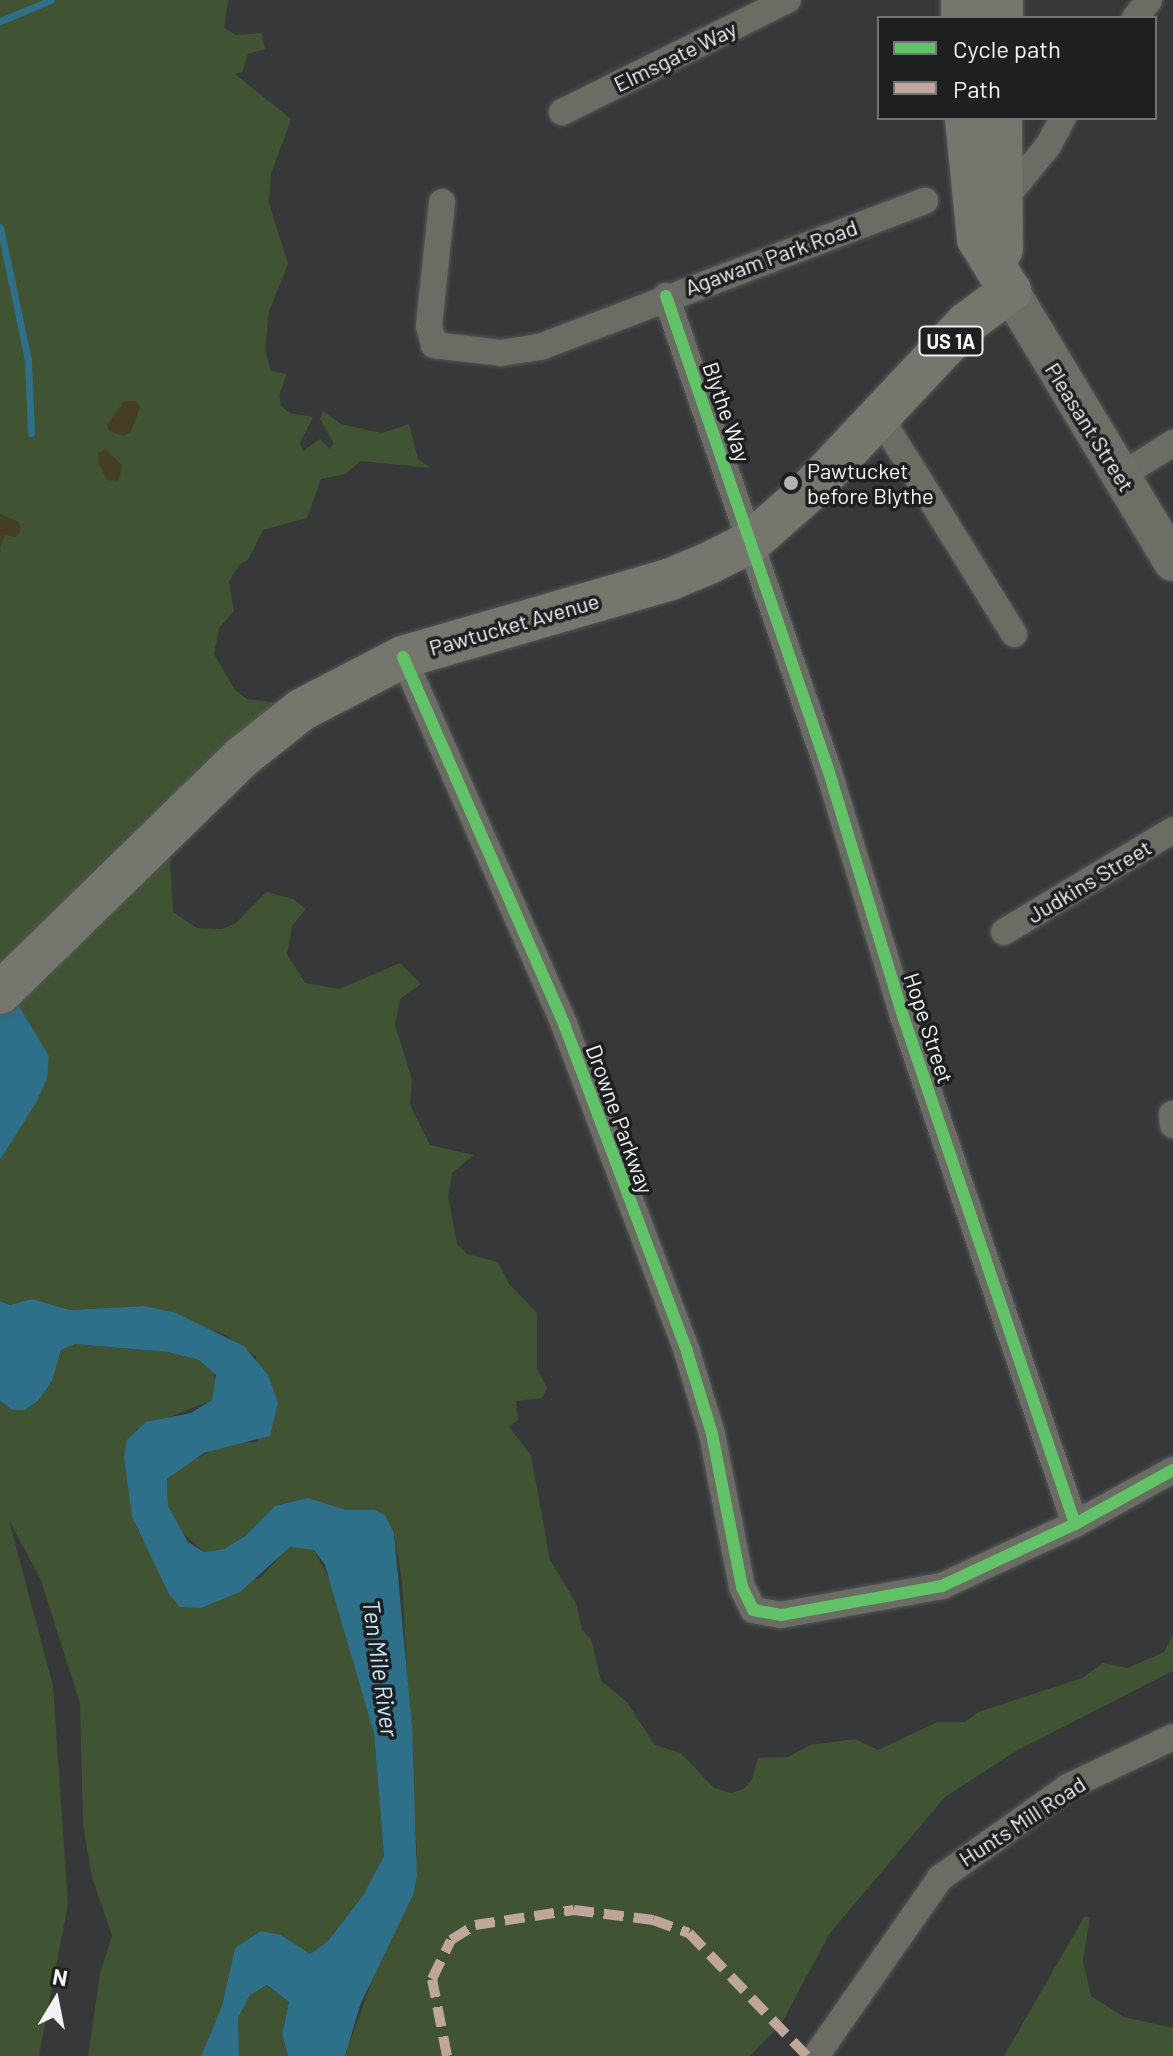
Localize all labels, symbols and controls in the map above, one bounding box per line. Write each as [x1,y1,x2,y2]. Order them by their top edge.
street label: Elmsgate Way [609,15,741,97]
legend [877,16,1157,120]
text: Cycle path [953,34,1061,63]
text: Path [953,74,1001,103]
street label: Agawam Park Road [681,214,861,300]
road number: US 1A [917,325,985,357]
street label: Blythe Way [698,358,756,466]
street label: Pleasant Street [1040,358,1140,496]
place label: Pawtucket before Blythe [807,457,934,508]
marker: Pawtucket before Blythe [782,474,800,492]
street label: Pawtucket Avenue [426,587,602,661]
street label: Judkins Street [1022,834,1156,928]
street label: Hope Street [899,969,959,1087]
street label: Drowne Parkway [581,1041,659,1197]
water label: Ten Mile River [357,1598,405,1738]
street label: Hunts Mill Road [954,1770,1090,1872]
north arrow [16,1960,96,2040]
text: N [51,1962,70,1990]

